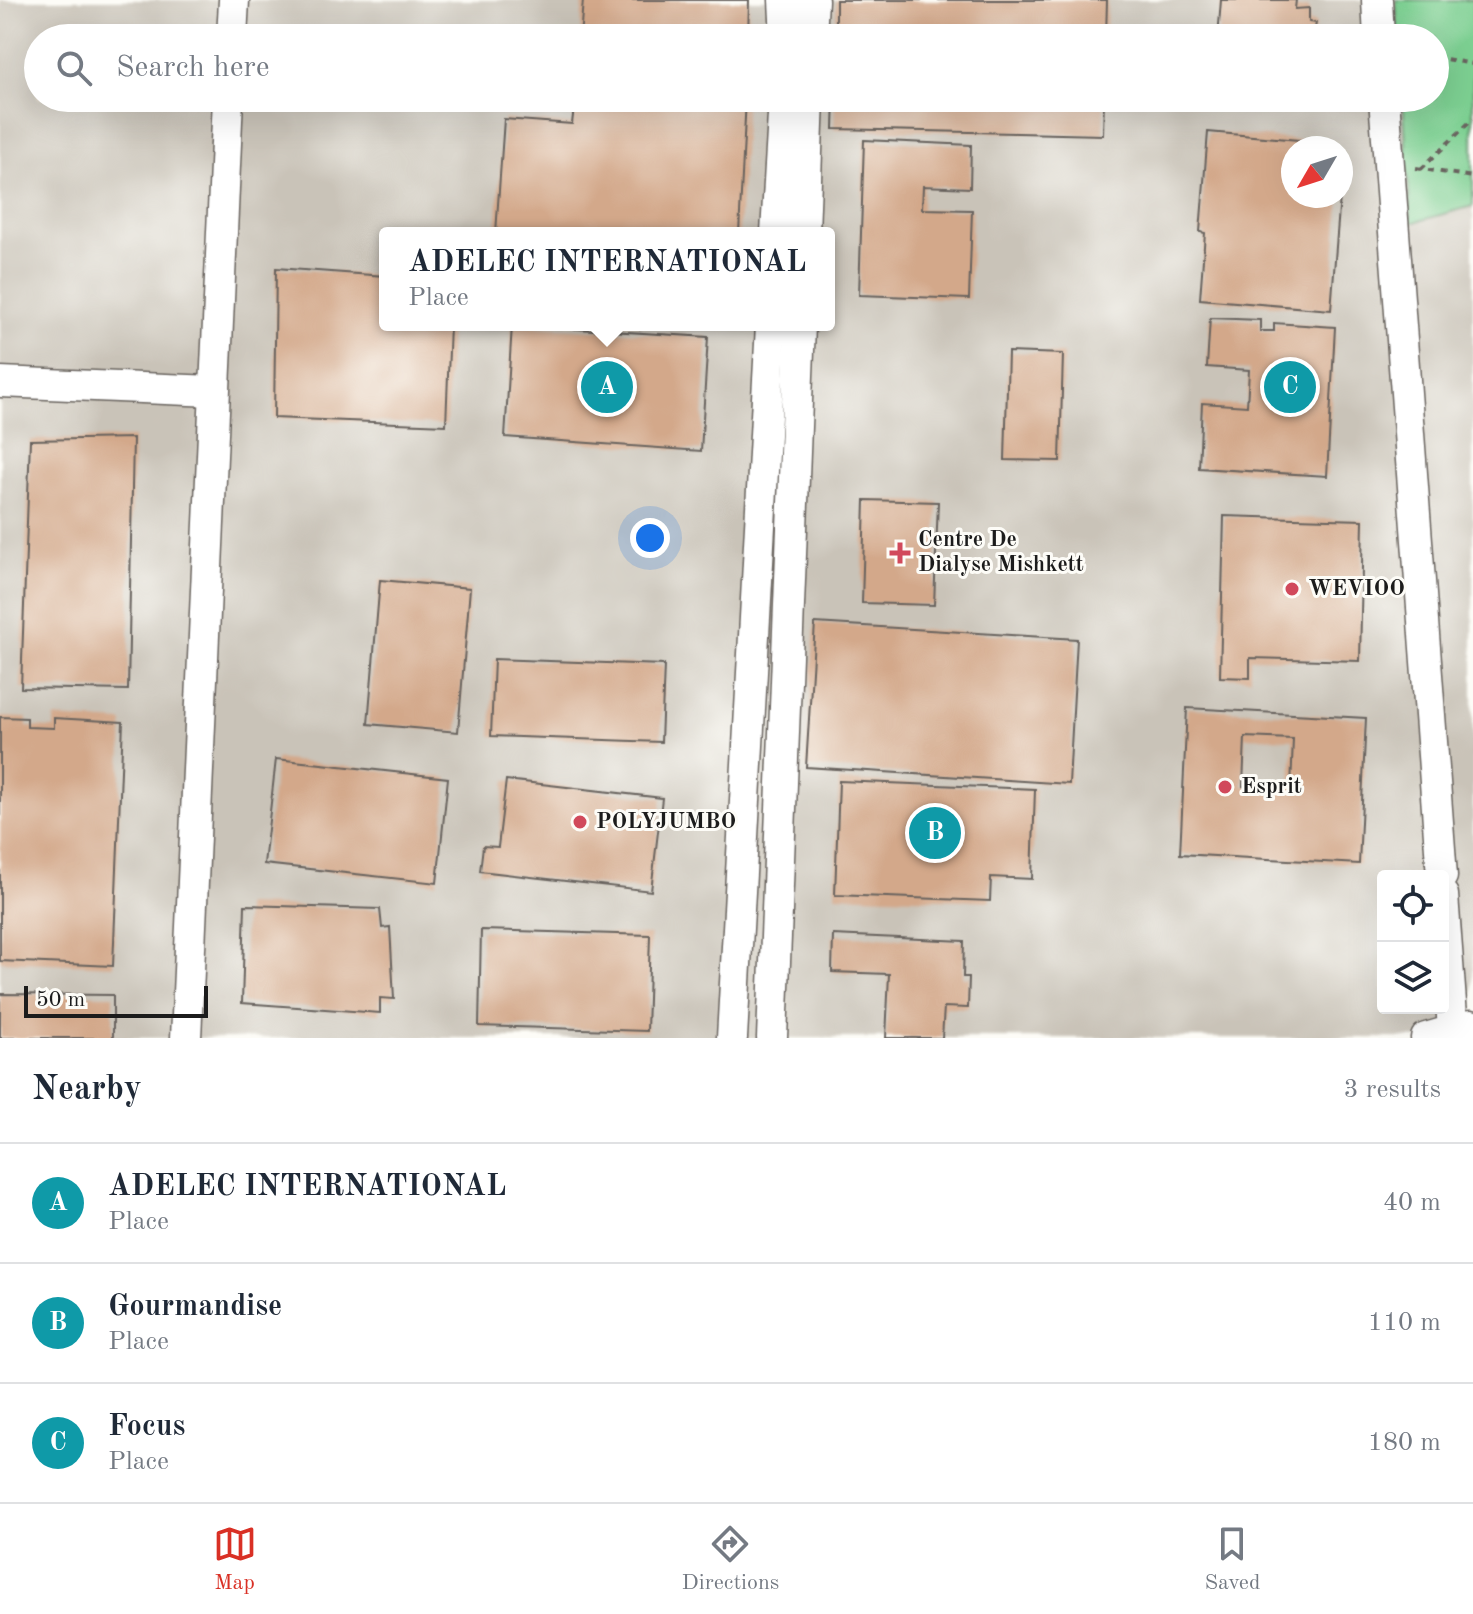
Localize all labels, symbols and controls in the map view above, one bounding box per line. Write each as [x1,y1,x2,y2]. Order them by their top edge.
search box [24,24,1449,112]
icon: search [52,46,96,90]
text: Search here [116,53,270,83]
north arrow [1281,136,1353,208]
popup [379,227,835,331]
text: ADELEC INTERNATIONAL [408,248,806,278]
text: Place [408,285,469,311]
pin: A [581,357,633,417]
pin: C [1264,357,1316,417]
your location [630,518,670,558]
place label: Centre De Dialyse Mishkett [918,529,1084,576]
marker: Centre De Dialyse Mishkett [889,542,911,564]
place label: WEVIOO [1308,578,1405,600]
marker: WEVIOO [1283,580,1301,598]
place label: Esprit [1241,776,1302,798]
marker: Esprit [1216,778,1234,796]
pin: B [909,803,961,863]
place label: POLYJUMBO [596,811,736,833]
marker: POLYJUMBO [571,813,589,831]
map controls [1377,870,1449,1014]
button: locate [1377,870,1449,942]
button: layers [1377,942,1449,1014]
scale bar [24,982,208,1018]
text: 50 m [36,989,85,1011]
text: Nearby [32,1073,142,1107]
text: 3 results [1343,1077,1441,1103]
text: ADELEC INTERNATIONAL [108,1172,506,1202]
text: A [48,1190,68,1216]
text: 40 m [1383,1190,1441,1216]
text: Place [108,1209,169,1235]
text: Gourmandise [108,1292,282,1322]
text: B [49,1310,67,1336]
text: 110 m [1368,1310,1441,1336]
text: Place [108,1329,169,1355]
text: Focus [108,1412,185,1442]
text: C [49,1430,67,1456]
text: 180 m [1368,1430,1441,1456]
text: Place [108,1449,169,1475]
tab: Map [213,1522,257,1597]
tab: Directions [682,1522,779,1597]
tab: Saved [1204,1522,1260,1597]

